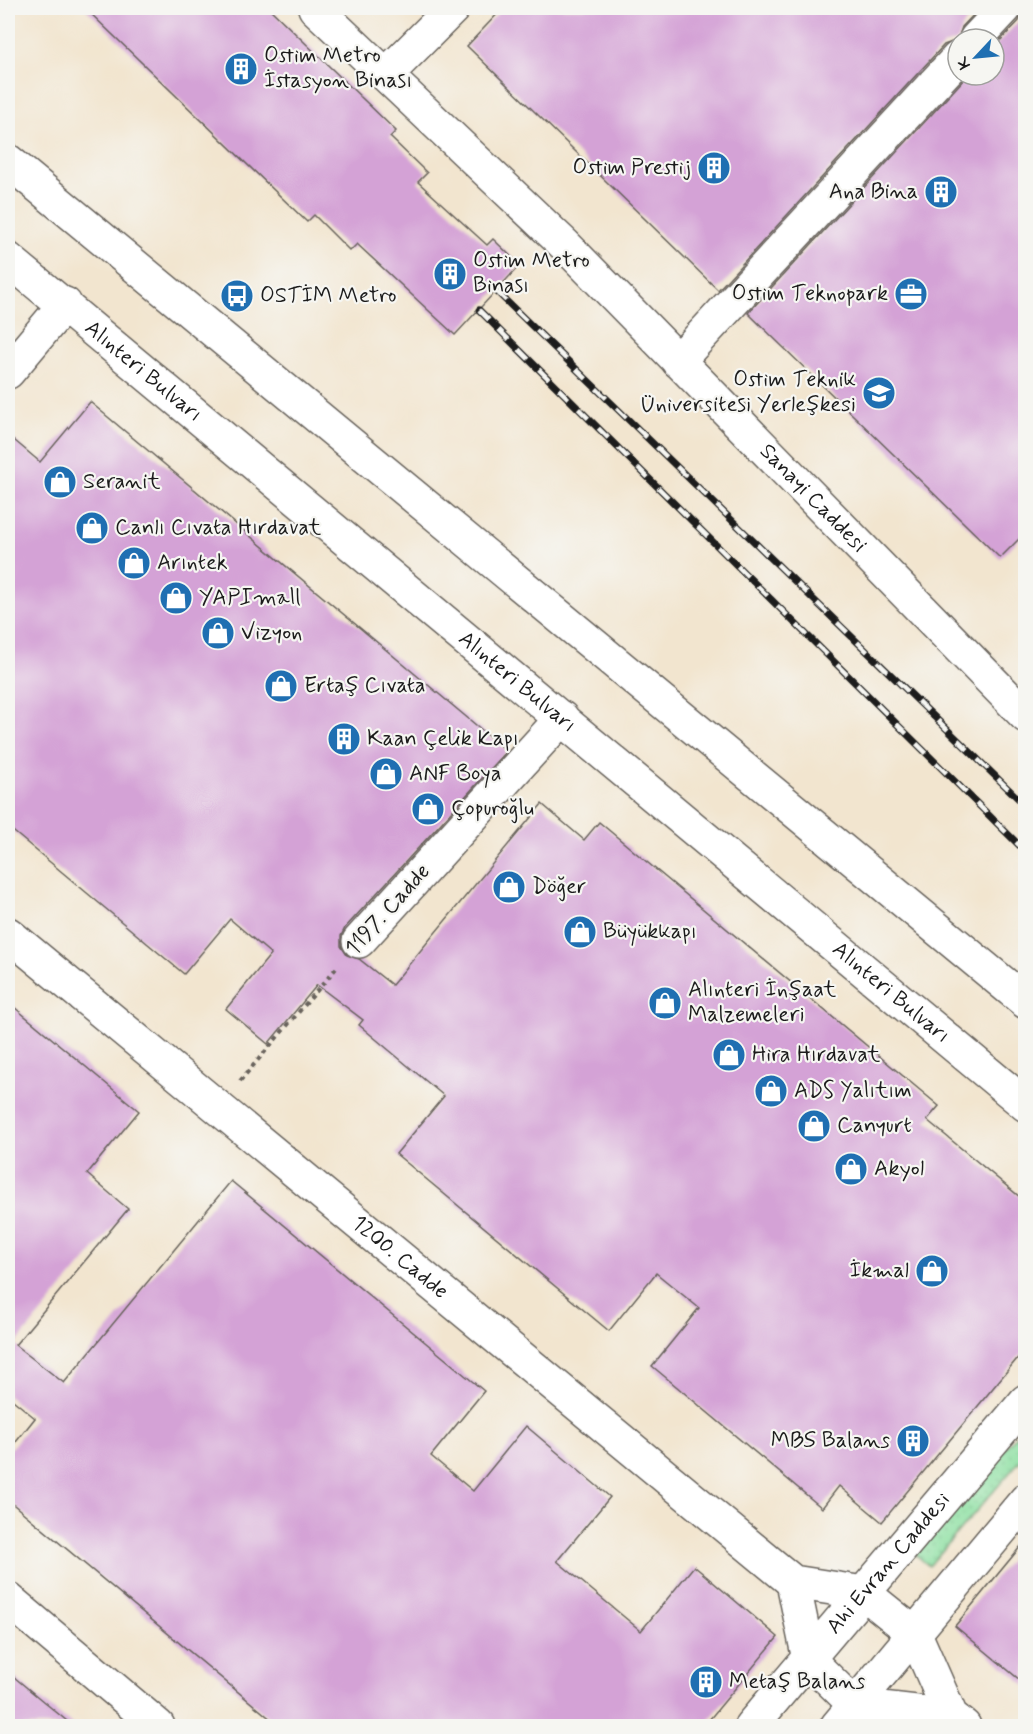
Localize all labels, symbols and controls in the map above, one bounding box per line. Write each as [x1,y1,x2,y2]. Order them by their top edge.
north arrow [946,27,1006,87]
place label: Ostim Metro İstasyon Binası [264,42,412,95]
building icon: Ostim Metro İstasyon Binası [223,51,259,87]
text: K [952,53,976,73]
building icon: Ostim Prestij [696,150,732,186]
place label: Ostim Prestij [573,154,691,182]
building icon: Ana Bina [923,174,959,210]
place label: Ana Bina [829,178,918,206]
place label: Ostim Metro Binası [473,247,590,300]
building icon: Ostim Metro Binası [432,256,468,292]
office icon: Ostim Teknopark [893,276,929,312]
bus stop icon: OSTİM Metro [219,278,255,314]
place label: Ostim Teknopark [732,280,888,308]
place label: OSTİM Metro [260,282,397,310]
street label: Alınteri Bulvarı [79,314,208,429]
place label: Ostim Teknik Üniversitesi Yerleşkesi [640,366,856,419]
school or university icon: Ostim Teknik Üniversitesi Yerleşkesi [861,375,897,411]
street label: Sanayi Caddesi [753,438,873,559]
shop icon: Seranit [42,464,78,500]
place label: Seranit [83,468,160,496]
shop icon: Canlı Cıvata Hırdavat [74,510,110,546]
place label: Canlı Cıvata Hırdavat [115,514,321,542]
shop icon: Arıntek [116,545,152,581]
place label: Arıntek [157,549,228,577]
shop icon: YAPImall [158,580,194,616]
place label: YAPImall [199,584,301,612]
shop icon: Vizyon [200,615,236,651]
place label: Vizyon [241,619,302,647]
street label: Alınteri Bulvarı [452,625,582,739]
shop icon: Ertaş Cıvata [263,668,299,704]
place label: Ertaş Cıvata [304,672,425,700]
building icon: Kaan Çelik Kapı [326,721,362,757]
place label: Kaan Çelik Kapı [367,725,519,753]
shop icon: ANF Boya [368,756,404,792]
place label: ANF Boya [409,760,502,788]
shop icon: Çopuroğlu [410,791,446,827]
place label: Çopuroğlu [451,795,534,824]
street label: 1197. Cadde [339,858,437,962]
shop icon: Döğer [491,869,527,905]
place label: Döğer [532,873,586,902]
shop icon: Büyükkapı [562,914,598,950]
place label: Büyükkapı [603,918,697,946]
street label: Alınteri Bulvarı [826,936,956,1050]
place label: Alınteri İnşaat Malzemeleri [688,976,836,1029]
shop icon: Alınteri İnşaat Malzemeleri [647,985,683,1021]
shop icon: Hira Hırdavat [711,1037,747,1073]
place label: Hira Hırdavat [752,1041,880,1069]
shop icon: ADS Yalıtım [753,1073,789,1109]
place label: ADS Yalıtım [794,1077,912,1105]
shop icon: Canyurt [796,1108,832,1144]
place label: Canyurt [837,1112,912,1140]
shop icon: Akyol [833,1151,869,1187]
place label: Akyol [874,1155,924,1183]
street label: 1200. Cadde [346,1209,454,1305]
shop icon: İkmal [914,1253,950,1289]
place label: İkmal [850,1257,909,1285]
building icon: MBS Balans [895,1423,931,1459]
place label: MBS Balans [771,1427,890,1455]
street label: Ahi Evran Caddesi [821,1487,957,1640]
building icon: Metaş Balans [688,1664,724,1700]
place label: Metaş Balans [729,1668,866,1696]

